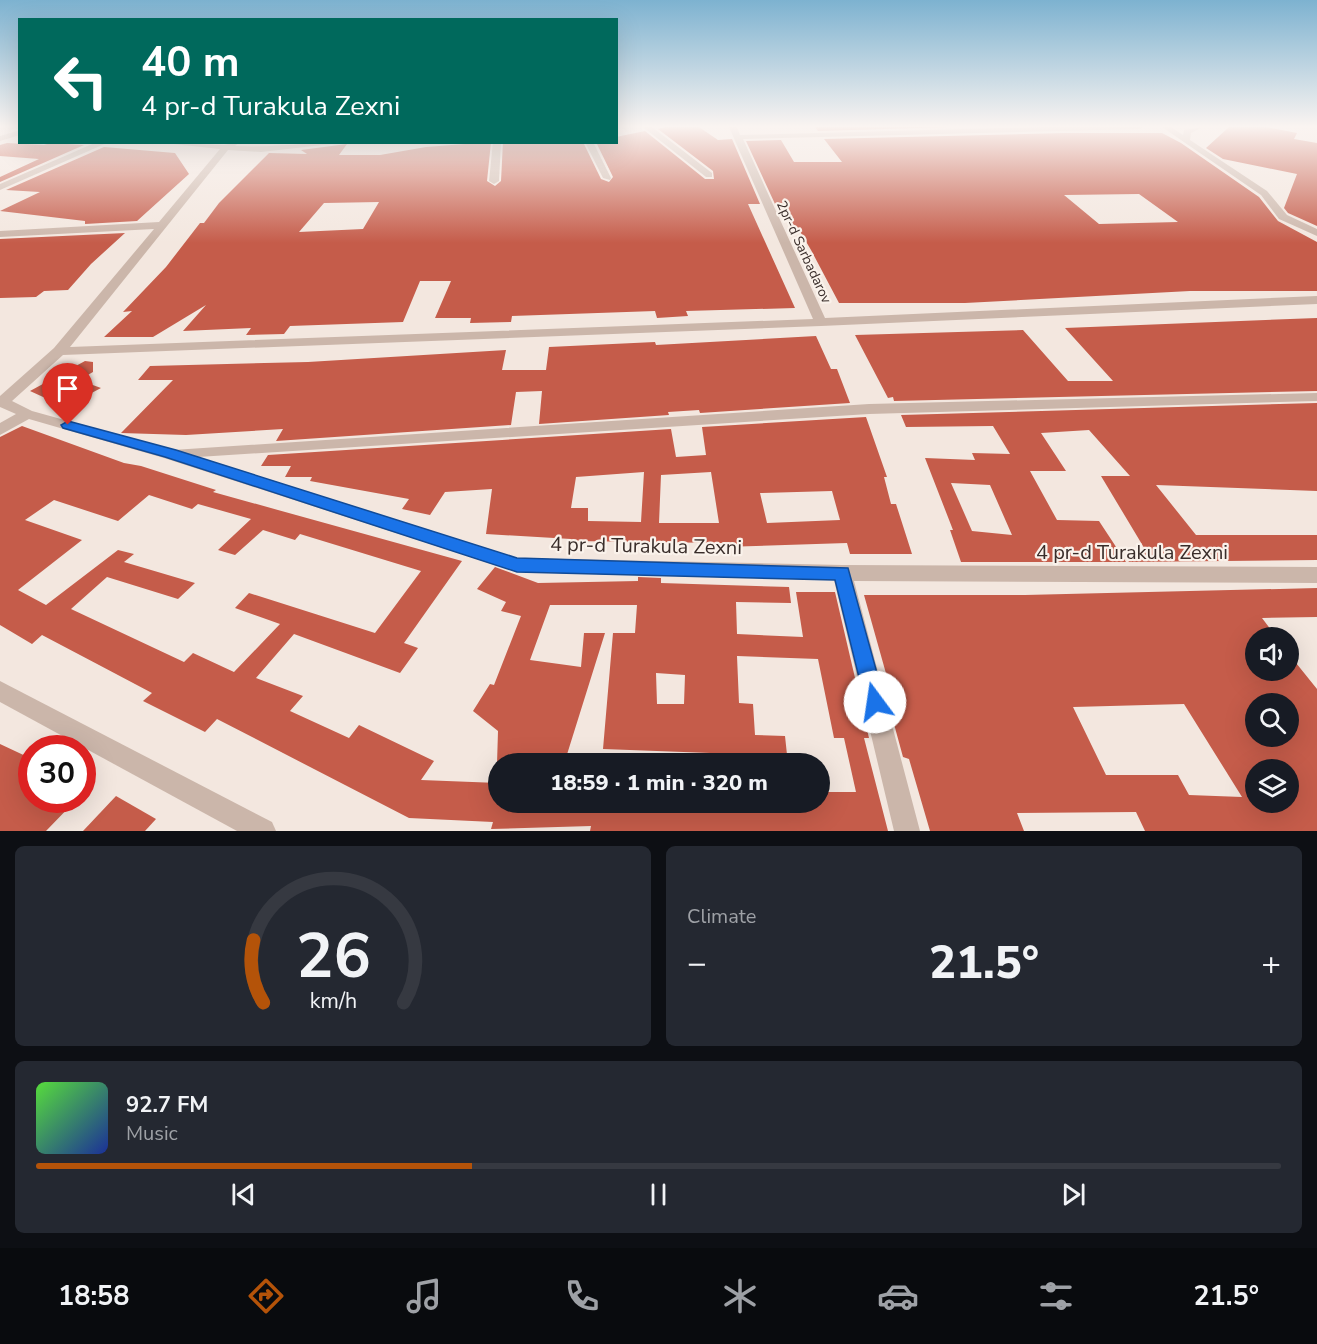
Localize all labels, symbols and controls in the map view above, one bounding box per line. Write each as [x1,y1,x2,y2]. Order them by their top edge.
text: 40 m [141,34,240,91]
icon: left [42,42,120,120]
text: 4 pr-d Turakula Zexni [141,88,400,125]
street label: 2pr-d Sarbadarov [772,198,836,307]
pin [42,363,93,425]
icon: arrive [51,372,84,405]
street label: 4 pr-d Turakula Zexni [550,531,742,561]
street label: 4 pr-d Turakula Zexni [1036,539,1228,566]
map controls [1245,627,1299,813]
button: sound [1245,627,1299,681]
position arrow [843,670,907,734]
button: search [1245,693,1299,747]
speed limit sign: 30 [18,735,96,813]
button: layers [1245,759,1299,813]
text: 18:59 · 1 min · 320 m [550,768,768,798]
text: Climate [687,903,756,930]
text: 26 [296,914,370,999]
text: 21.5° [929,933,1039,994]
text: − [687,941,707,986]
text: + [1261,941,1281,986]
text: km/h [309,986,357,1016]
text: 92.7 FM [126,1090,208,1120]
text: Music [126,1120,178,1147]
icon: previous [227,1178,260,1211]
icon: pause [642,1178,675,1211]
icon: next [1057,1178,1090,1211]
icon: directions [245,1275,287,1317]
icon: music [403,1275,445,1317]
icon: phone [561,1275,603,1317]
icon: climate [719,1275,761,1317]
icon: car [877,1275,919,1317]
icon: filters [1035,1275,1077,1317]
text: 18:58 [58,1278,129,1315]
text: 21.5° [1193,1278,1259,1315]

